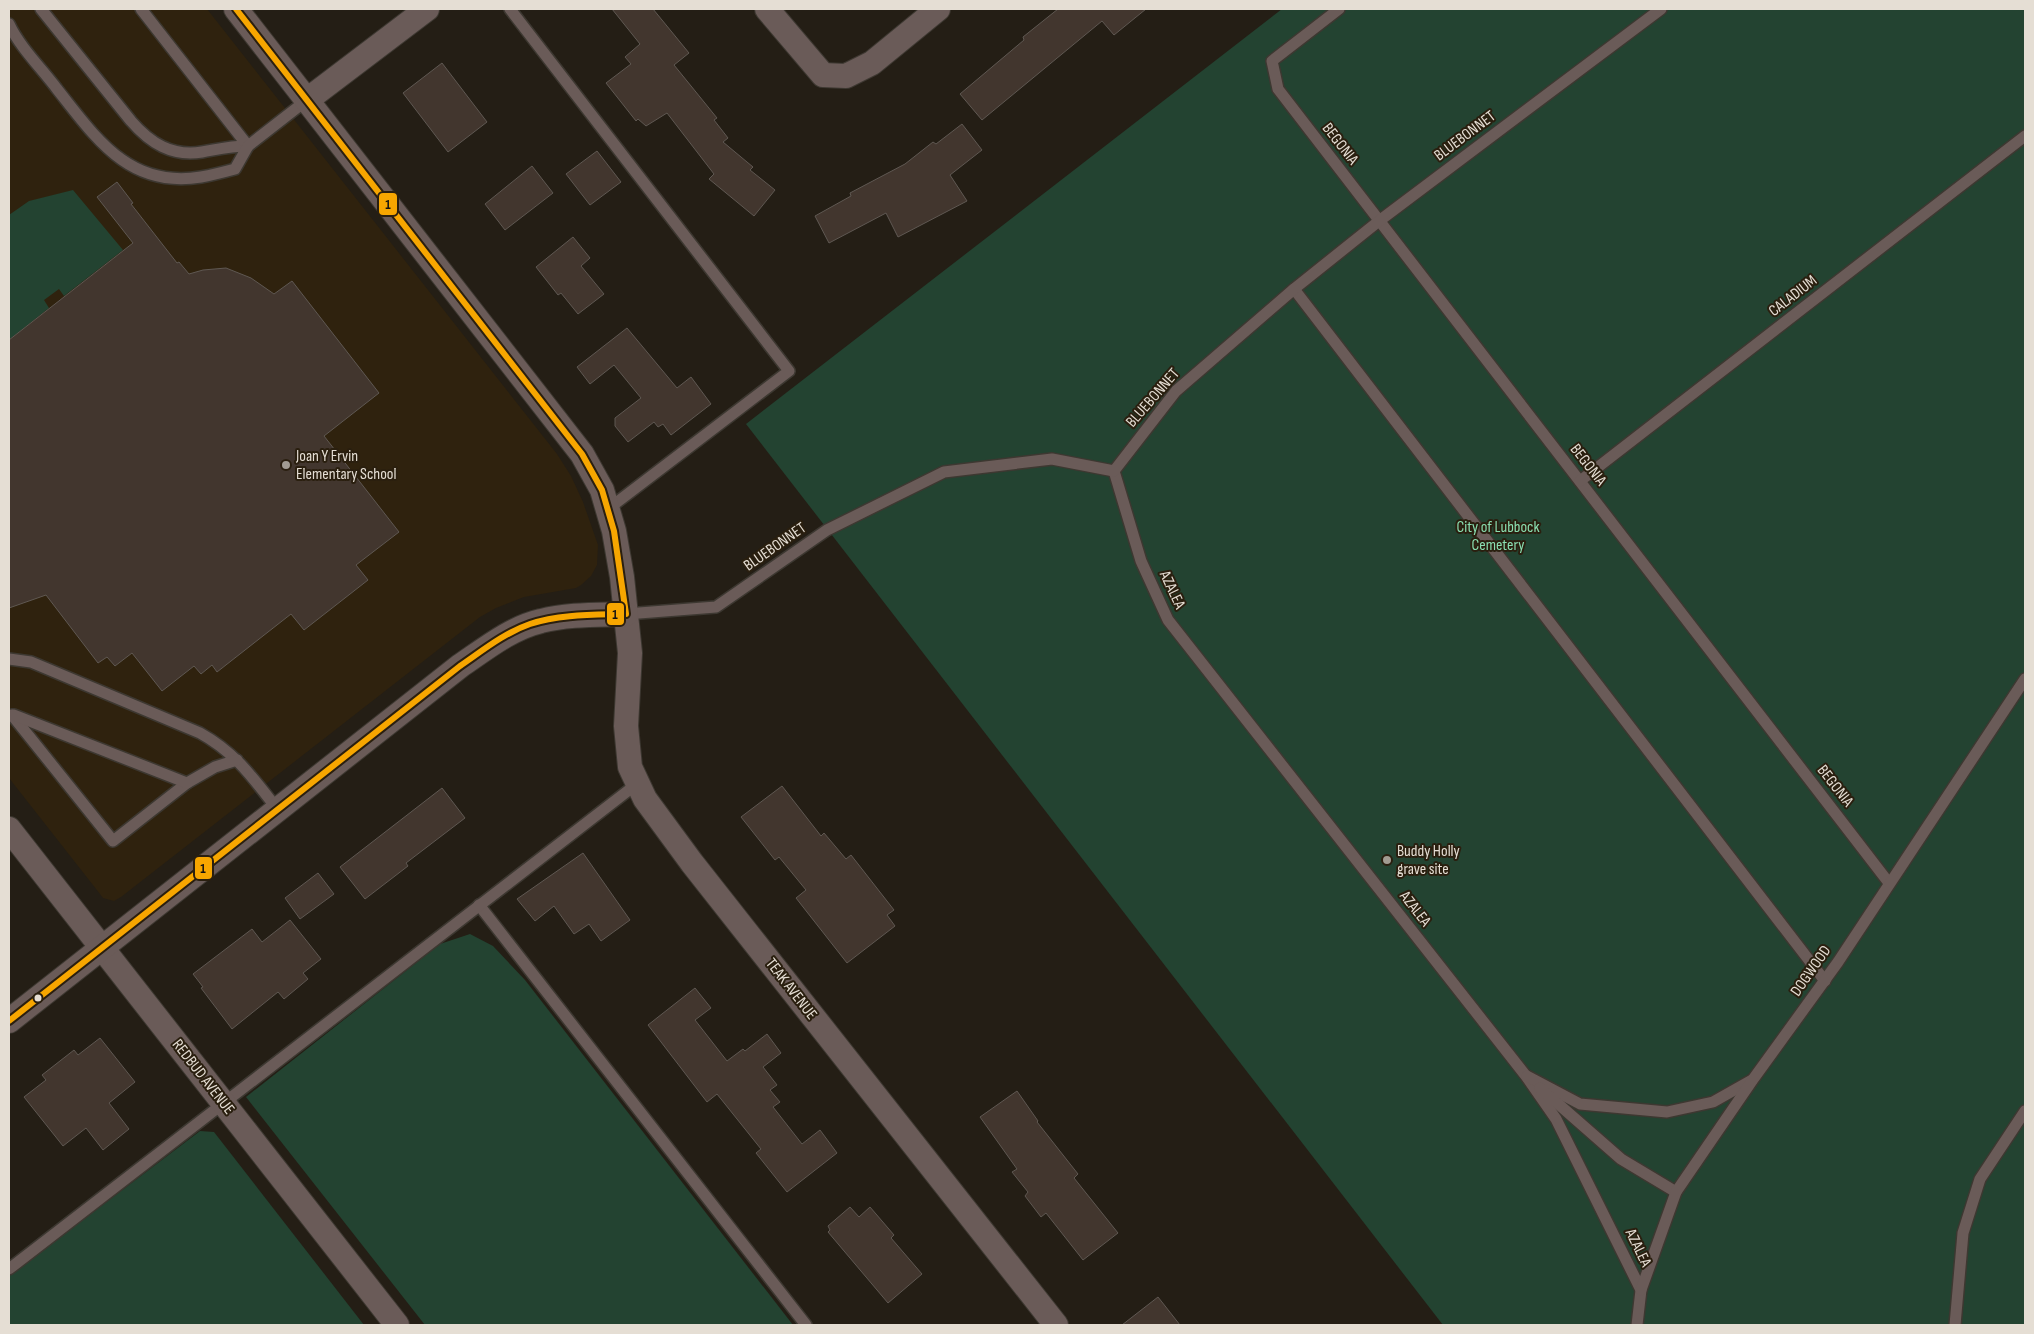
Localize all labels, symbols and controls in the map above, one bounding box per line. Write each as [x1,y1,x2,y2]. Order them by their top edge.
street label: BLUEBONNET [1431,107,1500,165]
street label: BEGONIA [1318,119,1362,169]
line badge: 1 [378,192,398,216]
text: 1 [385,196,391,213]
street label: CALADIUM [1765,271,1821,321]
street label: BLUEBONNET [1122,364,1184,431]
street label: BEGONIA [1566,440,1610,490]
place label: Joan Y Ervin Elementary School [295,447,396,484]
marker: Joan Y Ervin Elementary School [280,459,292,471]
street label: BLUEBONNET [740,518,810,575]
park label: City of Lubbock Cemetery [1456,518,1540,555]
street label: AZALEA [1155,567,1189,612]
line badge: 1 [606,602,625,626]
text: 1 [612,606,618,623]
street label: BEGONIA [1813,761,1857,811]
place label: Buddy Holly grave site [1397,842,1460,879]
marker: Buddy Holly grave site [1381,854,1393,866]
line badge: 1 [194,856,213,880]
text: 1 [200,860,206,877]
street label: AZALEA [1395,887,1435,931]
street label: DOGWOOD [1787,942,1835,1000]
street label: TEAK AVENUE [761,955,821,1023]
unlabelled marker [33,993,43,1003]
street label: REDBUD AVENUE [168,1036,238,1118]
street label: AZALEA [1620,1225,1655,1270]

